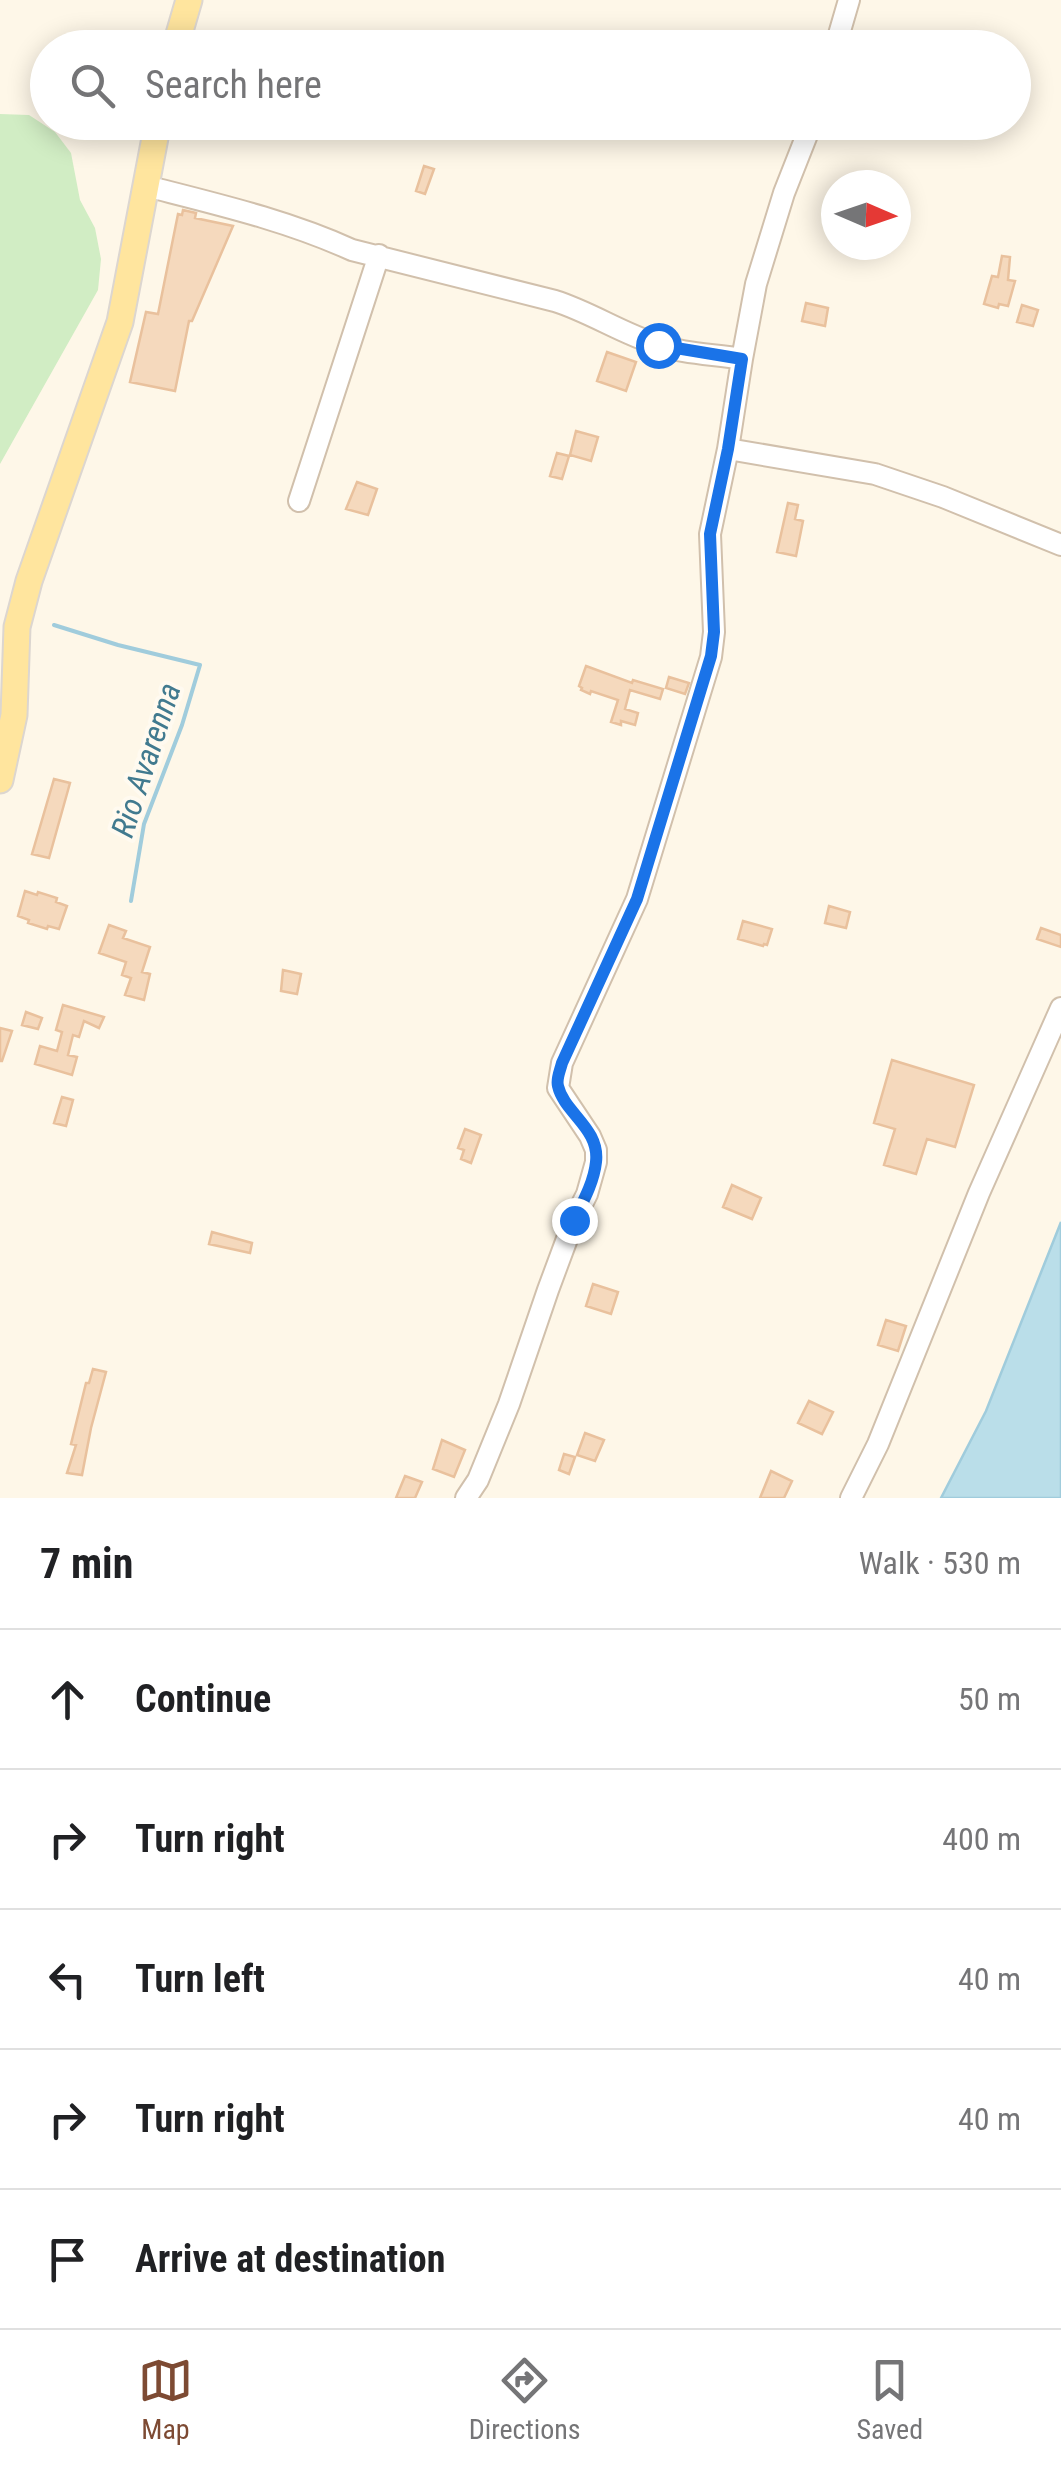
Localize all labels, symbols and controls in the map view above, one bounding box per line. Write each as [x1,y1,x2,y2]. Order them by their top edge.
search box [30,30,1031,140]
icon: search [65,58,120,113]
text: Search here [145,63,322,107]
north arrow [821,170,911,260]
route start [636,323,682,369]
water label: Rio Avarenna [103,678,189,842]
route end [552,1198,598,1244]
text: 7 min [40,1539,133,1588]
text: Walk · 530 m [859,1544,1021,1582]
icon: ahead [40,1672,95,1727]
text: Continue [135,1677,271,1721]
text: 50 m [958,1680,1021,1718]
icon: right [40,1812,95,1867]
text: Turn right [135,1817,285,1861]
text: 400 m [942,1820,1021,1858]
icon: left [40,1952,95,2007]
text: Turn left [135,1957,265,2001]
text: 40 m [958,1960,1021,1998]
icon: right [40,2092,95,2147]
text: Turn right [135,2097,285,2141]
text: 40 m [958,2100,1021,2138]
icon: arrive [40,2232,95,2287]
text: Arrive at destination [135,2237,445,2281]
tab: Map [138,2353,193,2446]
tab: Directions [469,2353,581,2446]
tab: Saved [856,2353,923,2446]

